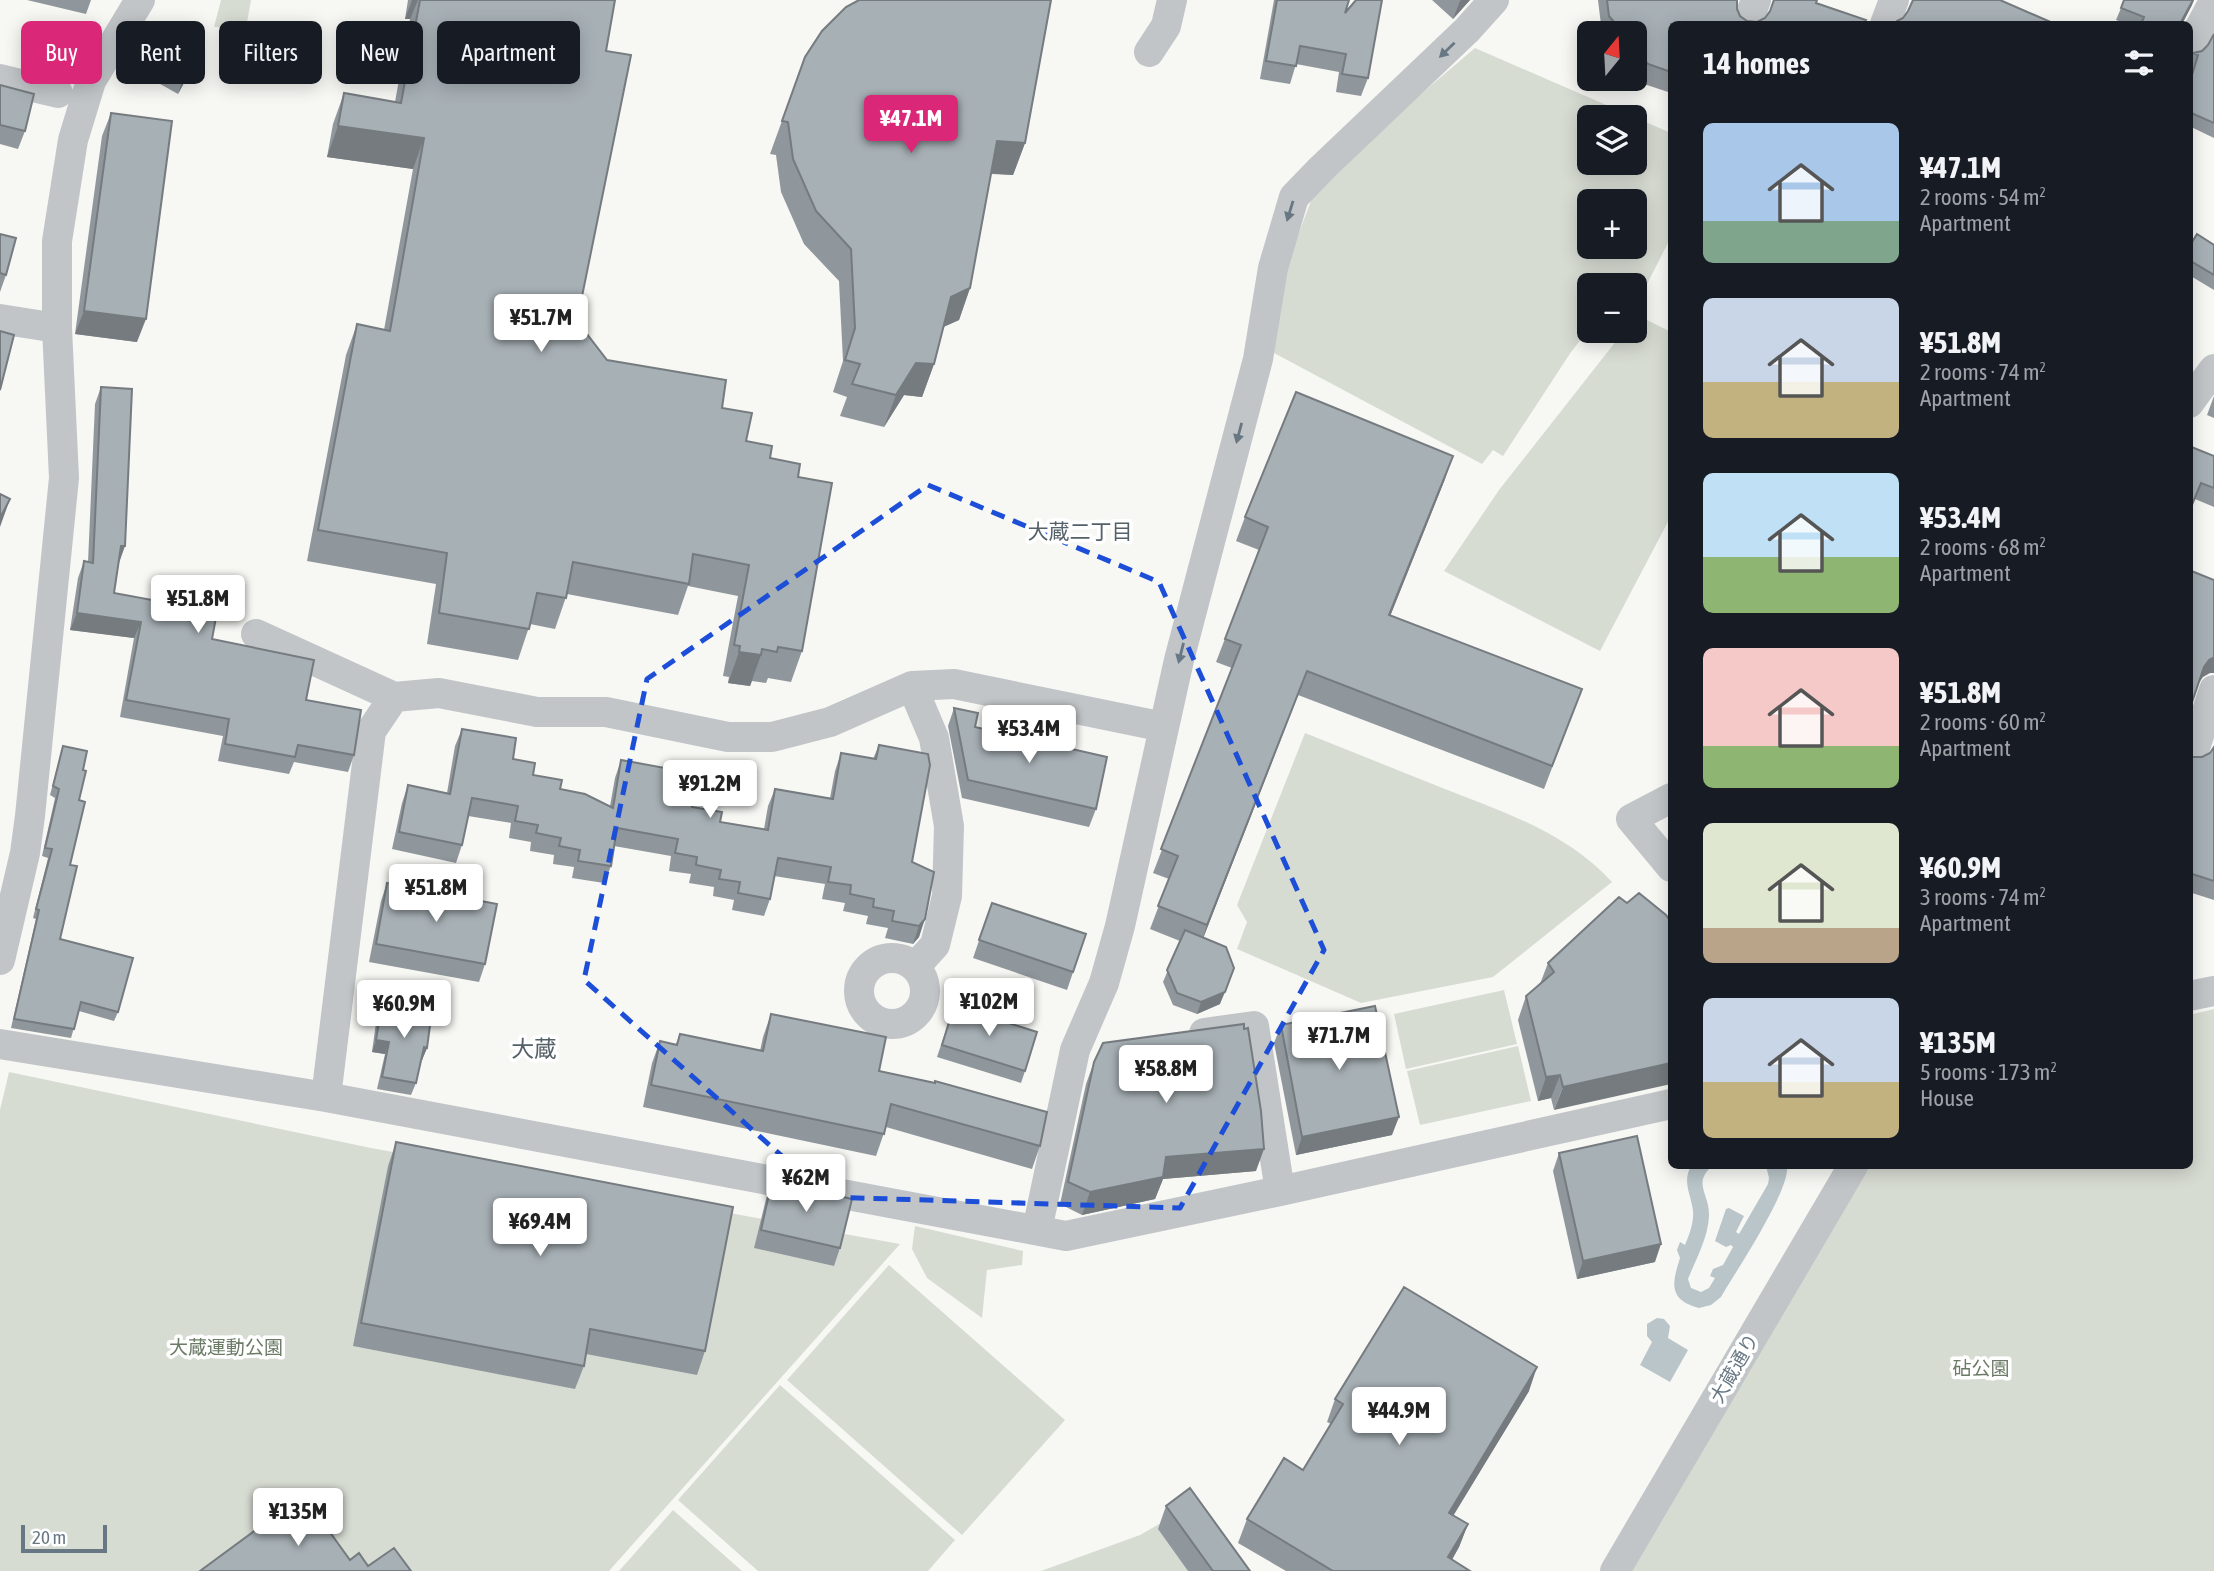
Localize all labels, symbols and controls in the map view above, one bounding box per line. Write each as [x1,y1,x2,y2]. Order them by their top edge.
chip: Buy [21,21,102,84]
chip: Rent [116,21,205,84]
chip: Filters [219,21,322,84]
chip: New [336,21,423,84]
chip: Apartment [437,21,580,84]
north arrow [1577,21,1647,91]
map controls [1577,21,1647,343]
one-way arrow [1439,41,1456,57]
icon: filters [2120,44,2158,82]
text: 14 homes [1703,46,1810,80]
pin: ¥47.1M [854,96,968,155]
text: ¥47.1M [880,105,942,131]
button: layers [1577,105,1647,175]
text: ¥47.1M [1920,150,2001,184]
icon: home [1759,151,1843,235]
text: 2 rooms · 54 m² [1920,184,2046,210]
button: + [1577,189,1647,259]
one-way arrow [1284,201,1294,222]
text: Apartment [1920,210,2011,236]
button: − [1577,273,1647,343]
pin: ¥51.7M [484,294,598,354]
text: ¥51.7M [510,304,572,330]
text: ¥51.8M [1920,325,2001,359]
icon: home [1759,326,1843,410]
text: 2 rooms · 74 m² [1920,359,2046,385]
text: Apartment [1920,385,2011,411]
one-way arrow [1233,423,1243,444]
text: ¥53.4M [1920,500,2001,534]
icon: home [1759,501,1843,585]
district label: 大蔵二丁目 [1028,519,1133,543]
text: 2 rooms · 68 m² [1920,534,2046,560]
text: Apartment [1920,560,2011,586]
pin: ¥51.8M [141,576,255,635]
text: ¥51.8M [167,585,229,611]
one-way arrow [1175,642,1186,664]
text: ¥51.8M [1920,675,2001,709]
icon: home [1759,676,1843,760]
pin: ¥53.4M [972,706,1086,765]
text: 2 rooms · 60 m² [1920,709,2046,735]
text: ¥53.4M [998,715,1060,741]
text: Apartment [1920,735,2011,761]
pin: ¥91.2M [653,760,767,820]
text: ¥91.2M [679,770,741,796]
text: ¥60.9M [1920,850,2001,884]
icon: home [1759,851,1843,935]
pin: ¥51.8M [379,864,493,924]
text: ¥51.8M [405,874,467,900]
text: 3 rooms · 74 m² [1920,884,2046,910]
text: Apartment [1920,910,2011,936]
pin: ¥102M [940,978,1038,1038]
pin: ¥60.9M [347,981,461,1040]
text: ¥102M [960,988,1018,1014]
text: ¥60.9M [373,990,435,1016]
pin: ¥71.7M [1282,1012,1396,1072]
text: ¥71.7M [1308,1022,1370,1048]
text: ¥135M [1920,1025,1996,1059]
icon: home [1759,1026,1843,1110]
district label: 大蔵 [511,1036,557,1062]
pin: ¥58.8M [1109,1046,1223,1105]
text: ¥58.8M [1135,1055,1197,1081]
text: 5 rooms · 173 m² [1920,1059,2057,1085]
text: House [1920,1085,1974,1111]
pin: ¥62M [765,1154,847,1214]
text: ¥62M [782,1164,830,1190]
pin: ¥69.4M [483,1198,597,1258]
text: ¥69.4M [509,1208,571,1234]
street label: 大蔵通り [1705,1330,1763,1406]
park label: 大蔵運動公園 [169,1336,283,1358]
park label: 砧公園 [1952,1357,2010,1379]
pin: ¥44.9M [1342,1388,1456,1447]
text: ¥44.9M [1368,1397,1430,1423]
pin: ¥135M [249,1488,347,1548]
text: ¥135M [269,1498,327,1524]
scale bar [21,1522,107,1554]
text: 20 m [32,1526,66,1548]

